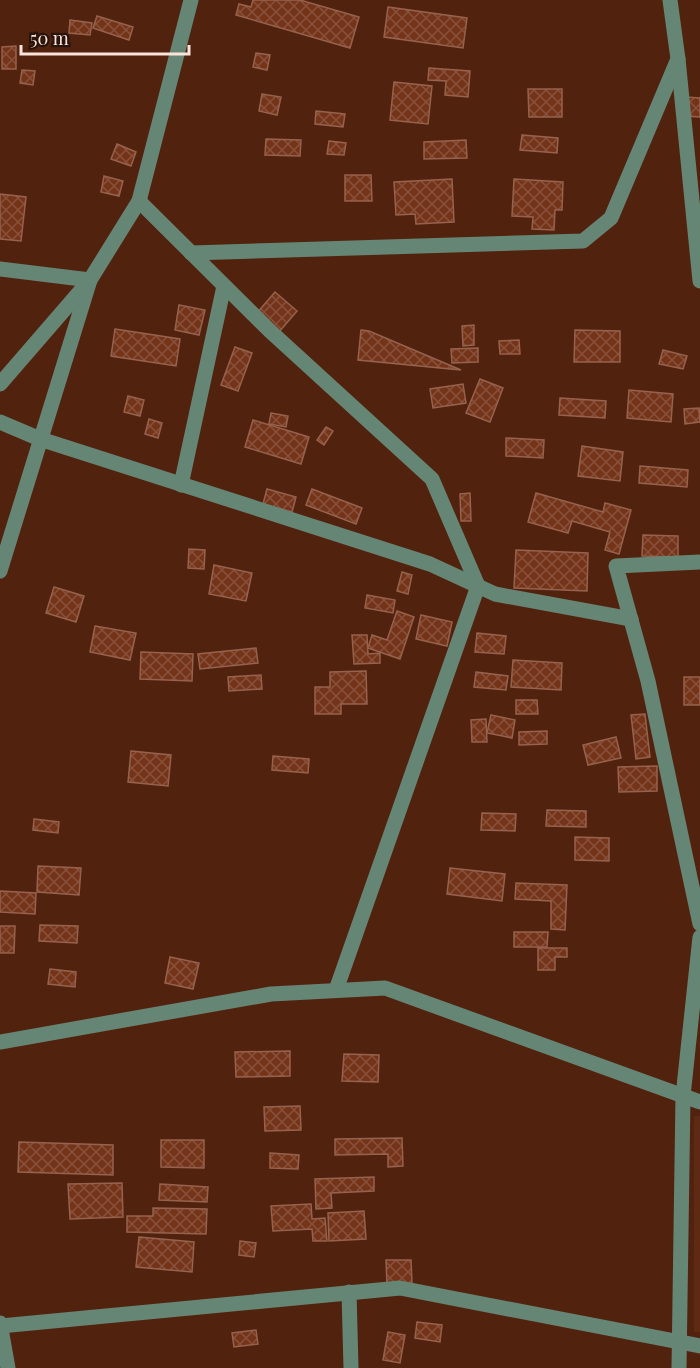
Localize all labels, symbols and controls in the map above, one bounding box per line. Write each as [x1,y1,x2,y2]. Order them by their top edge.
scale bar [21,18,189,56]
text: 50 m [30,26,69,50]

